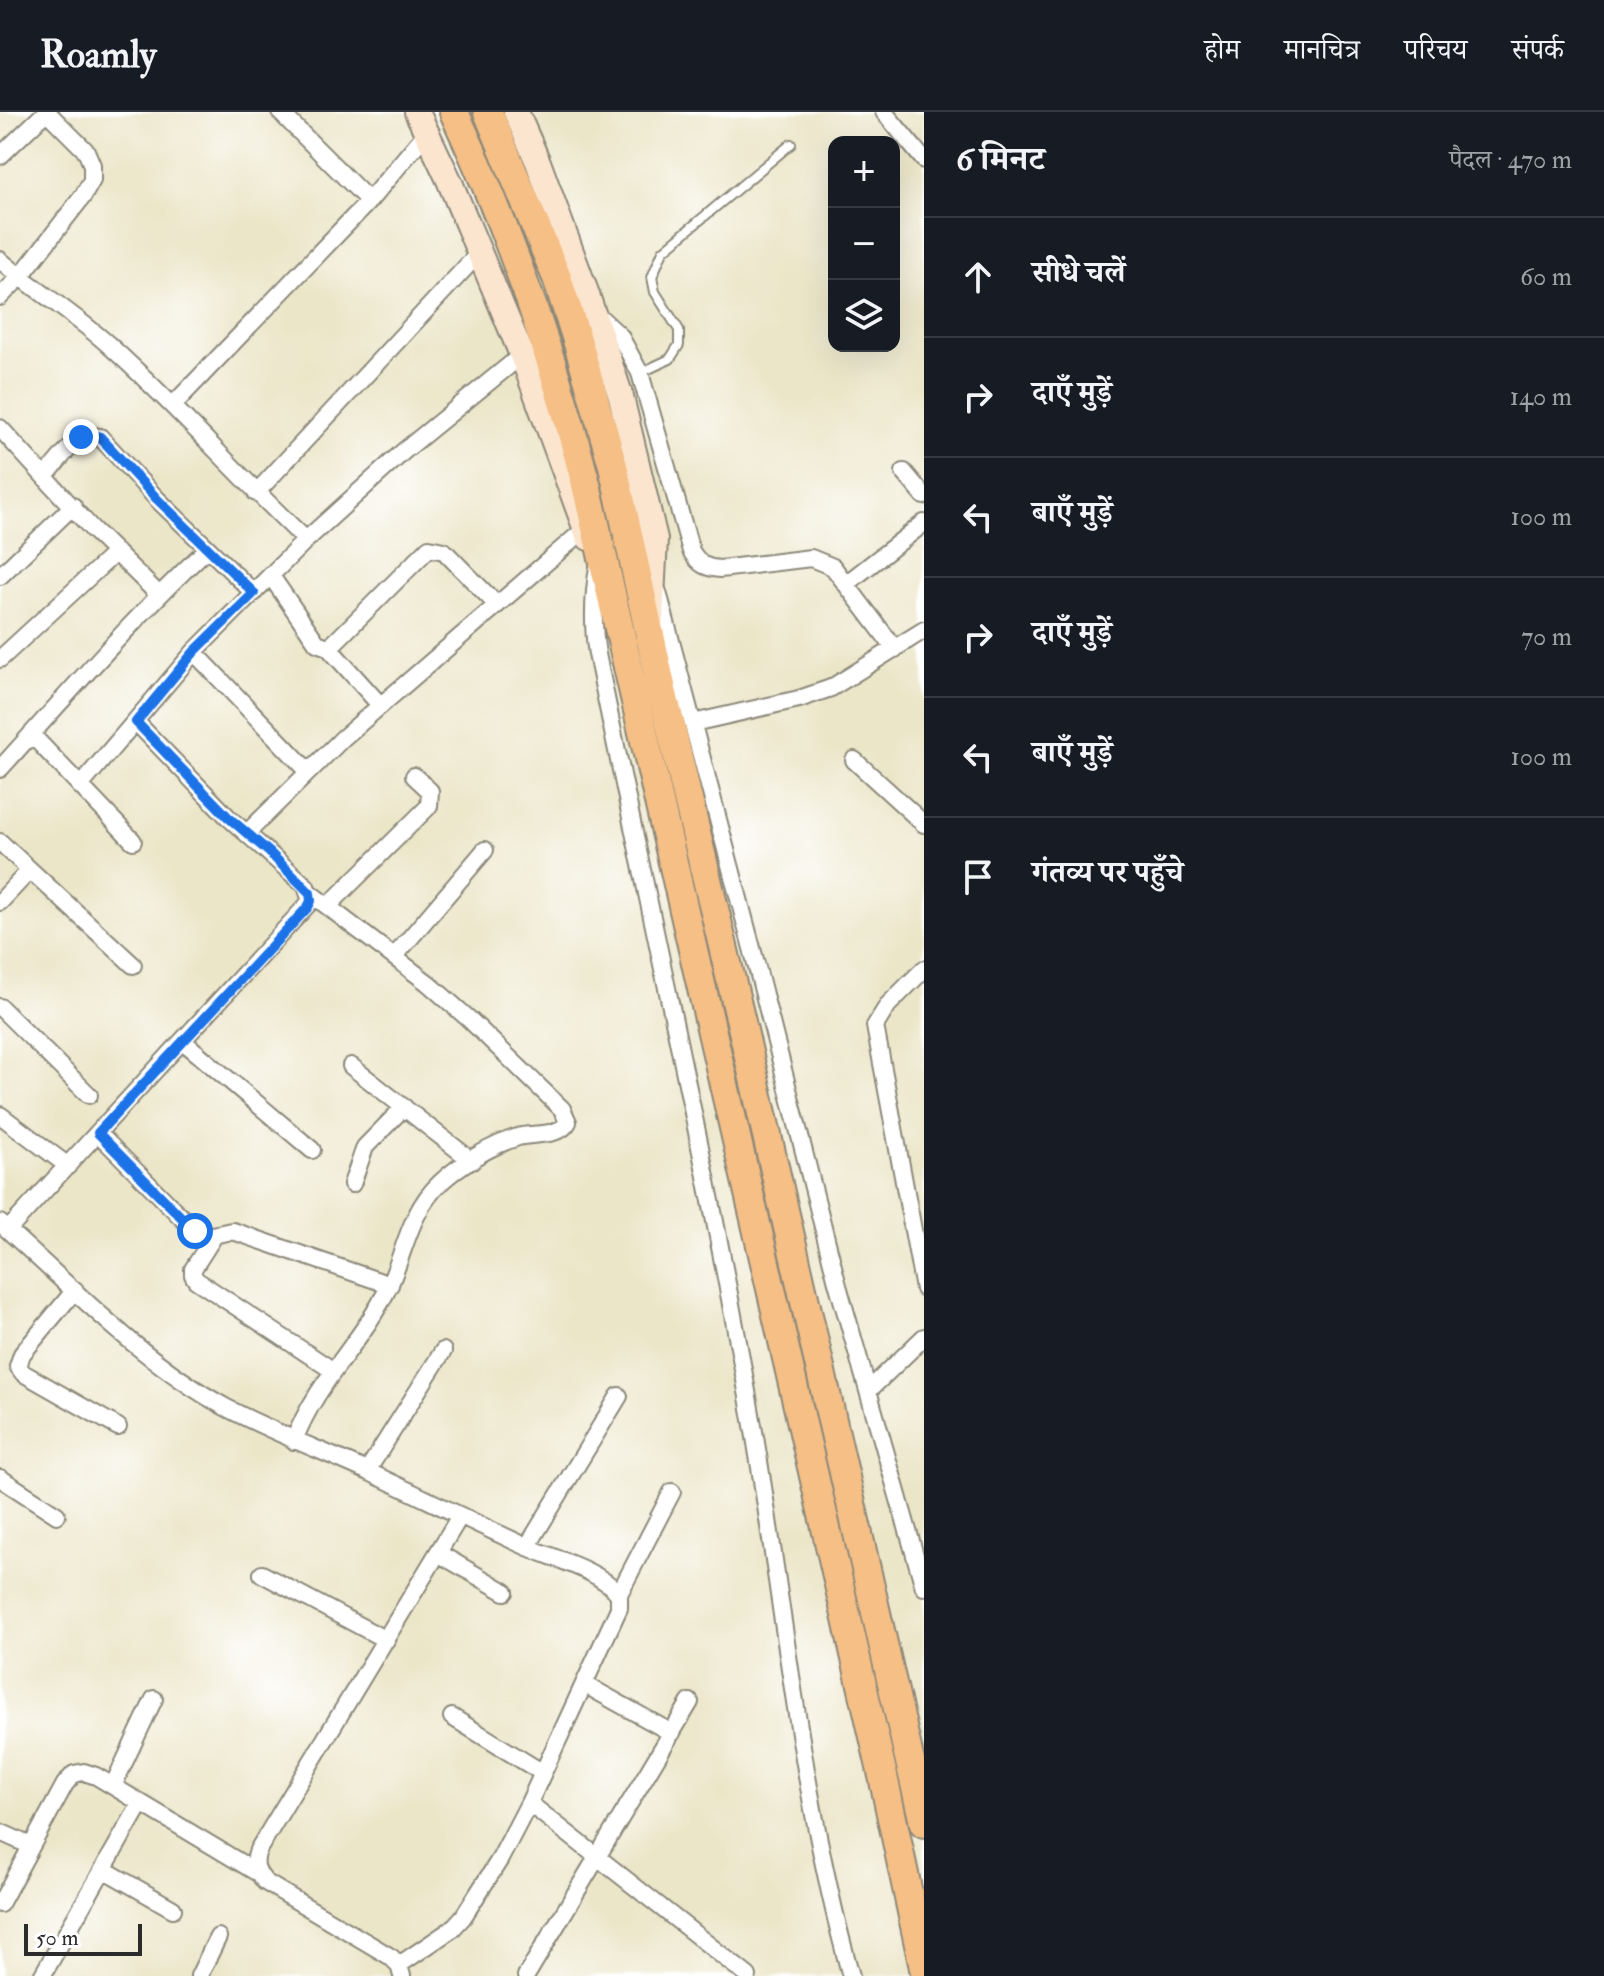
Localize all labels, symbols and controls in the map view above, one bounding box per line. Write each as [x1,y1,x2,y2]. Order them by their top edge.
text: Roamly [40,31,157,79]
text: होम [1204,33,1240,68]
text: मानचित्र [1284,33,1360,68]
text: परिचय [1404,33,1467,68]
text: संपर्क [1511,33,1564,68]
map controls [828,136,900,352]
button: + [828,136,900,208]
text: 6 मिनट [956,138,1045,181]
text: पैदल · 470 m [1449,144,1572,176]
button: − [828,208,900,280]
text: सीधे चलें [1032,254,1125,291]
icon: ahead [956,255,1000,299]
text: 60 m [1520,261,1572,293]
button: layers [828,280,900,352]
text: दाएँ मुड़ें [1032,374,1112,411]
icon: right [956,375,1000,419]
text: 140 m [1510,381,1572,413]
route end [63,419,99,455]
text: बाएँ मुड़ें [1032,494,1113,531]
icon: left [956,495,1000,539]
text: 100 m [1511,501,1572,533]
text: दाएँ मुड़ें [1032,614,1112,651]
icon: right [956,615,1000,659]
text: 70 m [1521,621,1572,653]
text: बाएँ मुड़ें [1032,734,1113,771]
icon: left [956,735,1000,779]
text: 100 m [1511,741,1572,773]
text: गंतव्य पर पहुँचे [1032,854,1183,891]
icon: arrive [956,855,1000,899]
route start [177,1213,213,1249]
scale bar [24,1920,142,1956]
text: 50 m [36,1924,78,1952]

